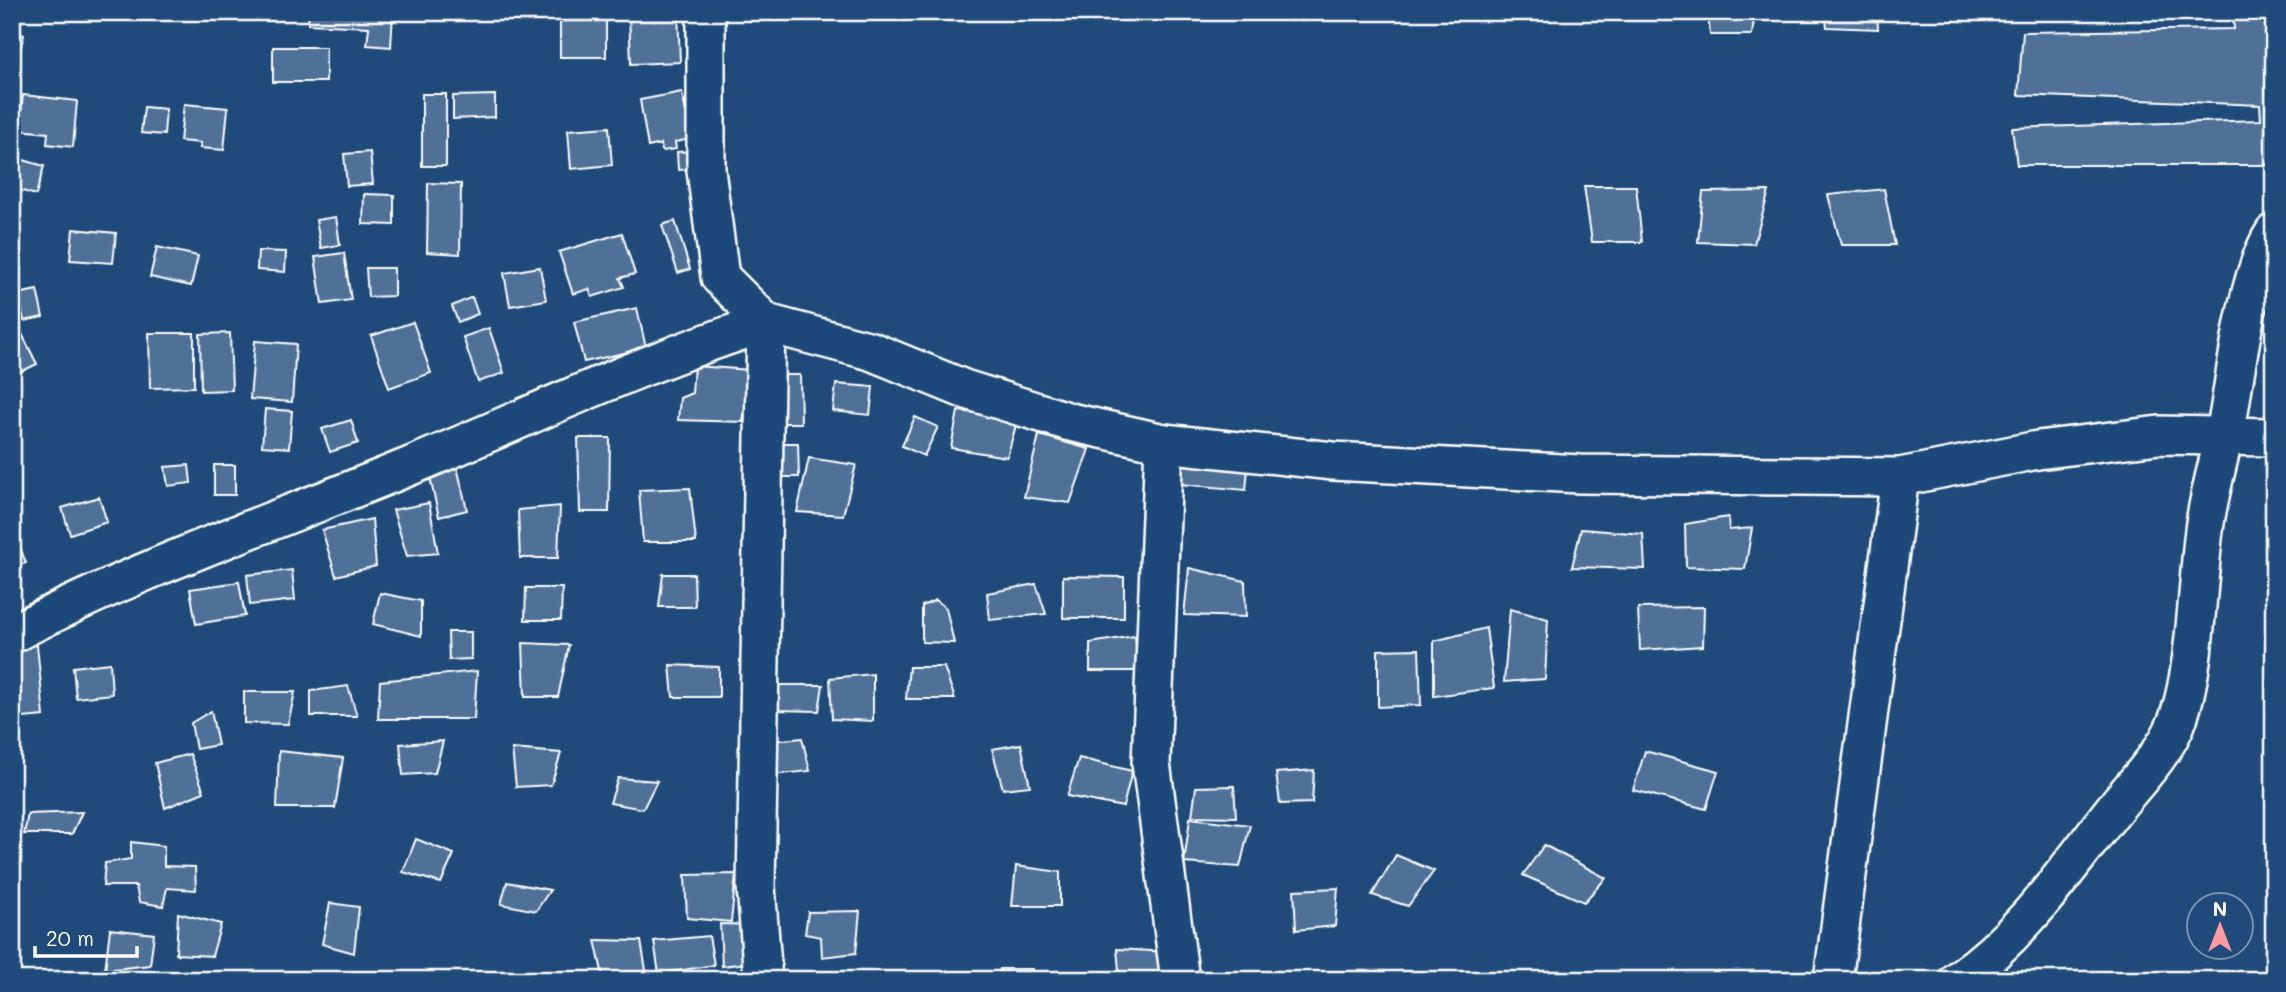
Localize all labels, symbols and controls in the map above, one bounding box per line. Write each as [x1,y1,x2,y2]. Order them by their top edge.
north arrow [2184,890,2254,960]
text: N [2213,896,2227,921]
scale bar [35,915,136,959]
text: 20 m [46,924,94,951]

